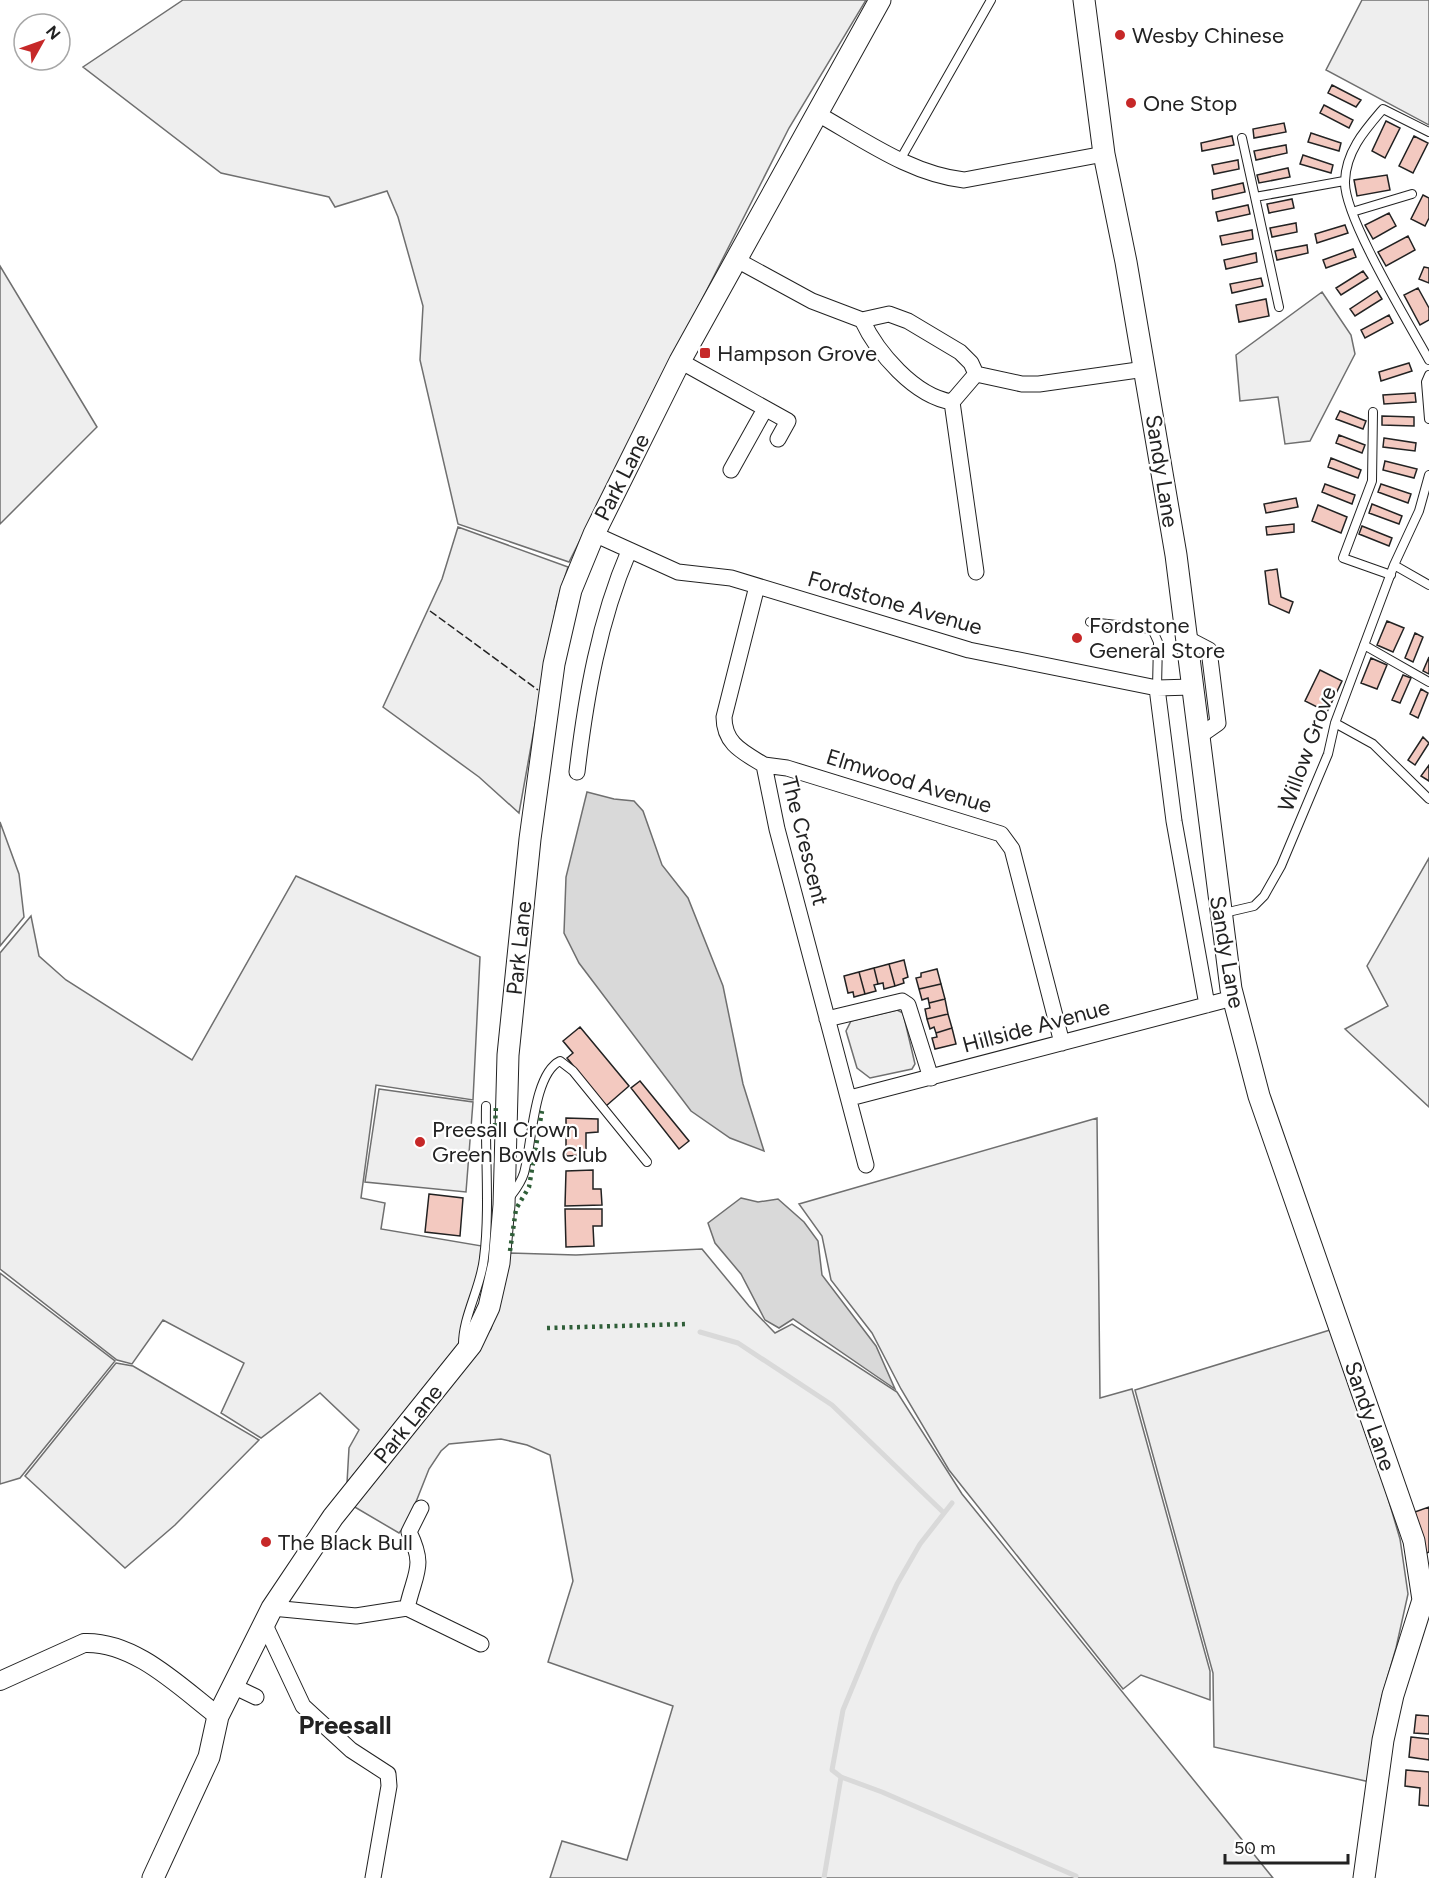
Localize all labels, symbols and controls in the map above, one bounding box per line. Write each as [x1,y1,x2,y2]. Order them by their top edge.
north arrow [12,12,72,72]
text: N [42,22,64,44]
place label: Wesby Chinese [1132,22,1284,49]
marker: Wesby Chinese [1113,28,1127,42]
place label: One Stop [1143,90,1237,117]
marker: One Stop [1124,96,1138,110]
place label: Hampson Grove [717,340,877,367]
marker: Hampson Grove [698,346,712,360]
street label: Sandy Lane [1140,413,1184,529]
street label: Park Lane [589,429,655,525]
street label: Fordstone Avenue [805,565,985,641]
place label: Fordstone General Store [1089,612,1225,664]
marker: Fordstone General Store [1070,631,1084,645]
street label: Willow Grove [1272,683,1342,815]
street label: Elmwood Avenue [823,743,995,819]
street label: The Crescent [776,774,834,908]
street label: Sandy Lane [1204,894,1250,1010]
street label: Park Lane [501,900,537,996]
street label: Hillside Avenue [959,993,1113,1059]
place label: Preesall Crown Green Bowls Club [432,1116,607,1168]
marker: Preesall Crown Green Bowls Club [413,1135,427,1149]
street label: Sandy Lane [1339,1358,1401,1474]
street label: Park Lane [368,1379,448,1469]
place label: The Black Bull [278,1529,413,1556]
marker: The Black Bull [259,1535,273,1549]
district label: Preesall [298,1709,392,1741]
scale bar [1225,1827,1348,1865]
text: 50 m [1234,1837,1276,1859]

